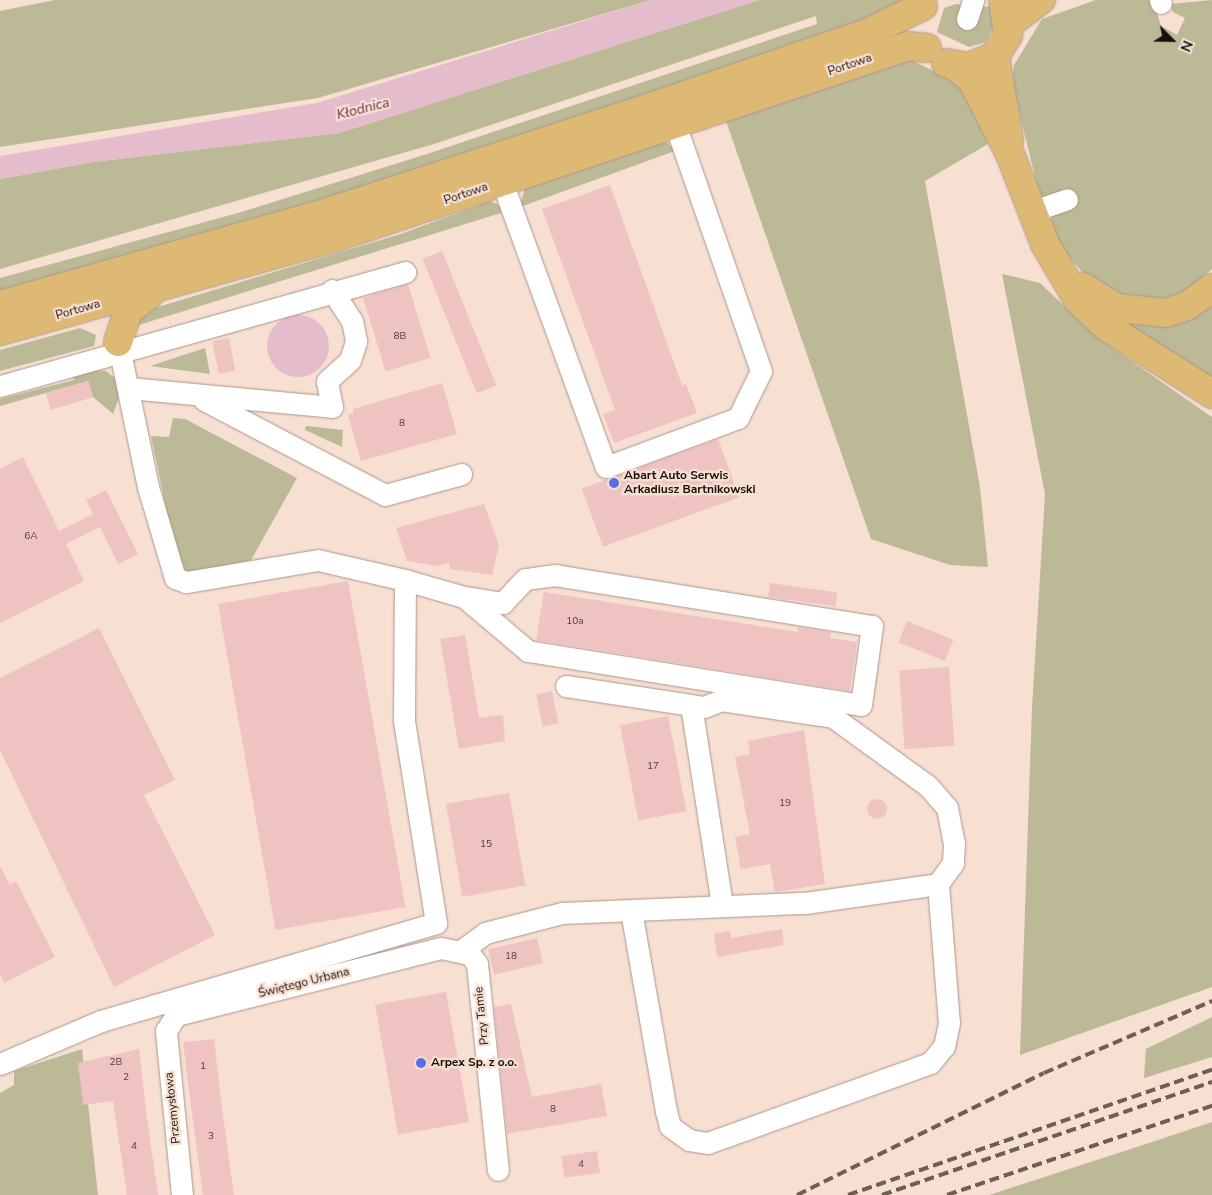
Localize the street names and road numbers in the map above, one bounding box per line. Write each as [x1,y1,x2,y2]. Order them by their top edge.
street label: Portowa [826,51,874,79]
street label: Portowa [442,180,490,208]
street label: Portowa [54,297,102,323]
street label: Świętego Urbana [257,965,351,1001]
street label: Przy Tamie [472,986,492,1046]
street label: Przemysłowa [162,1071,184,1145]

